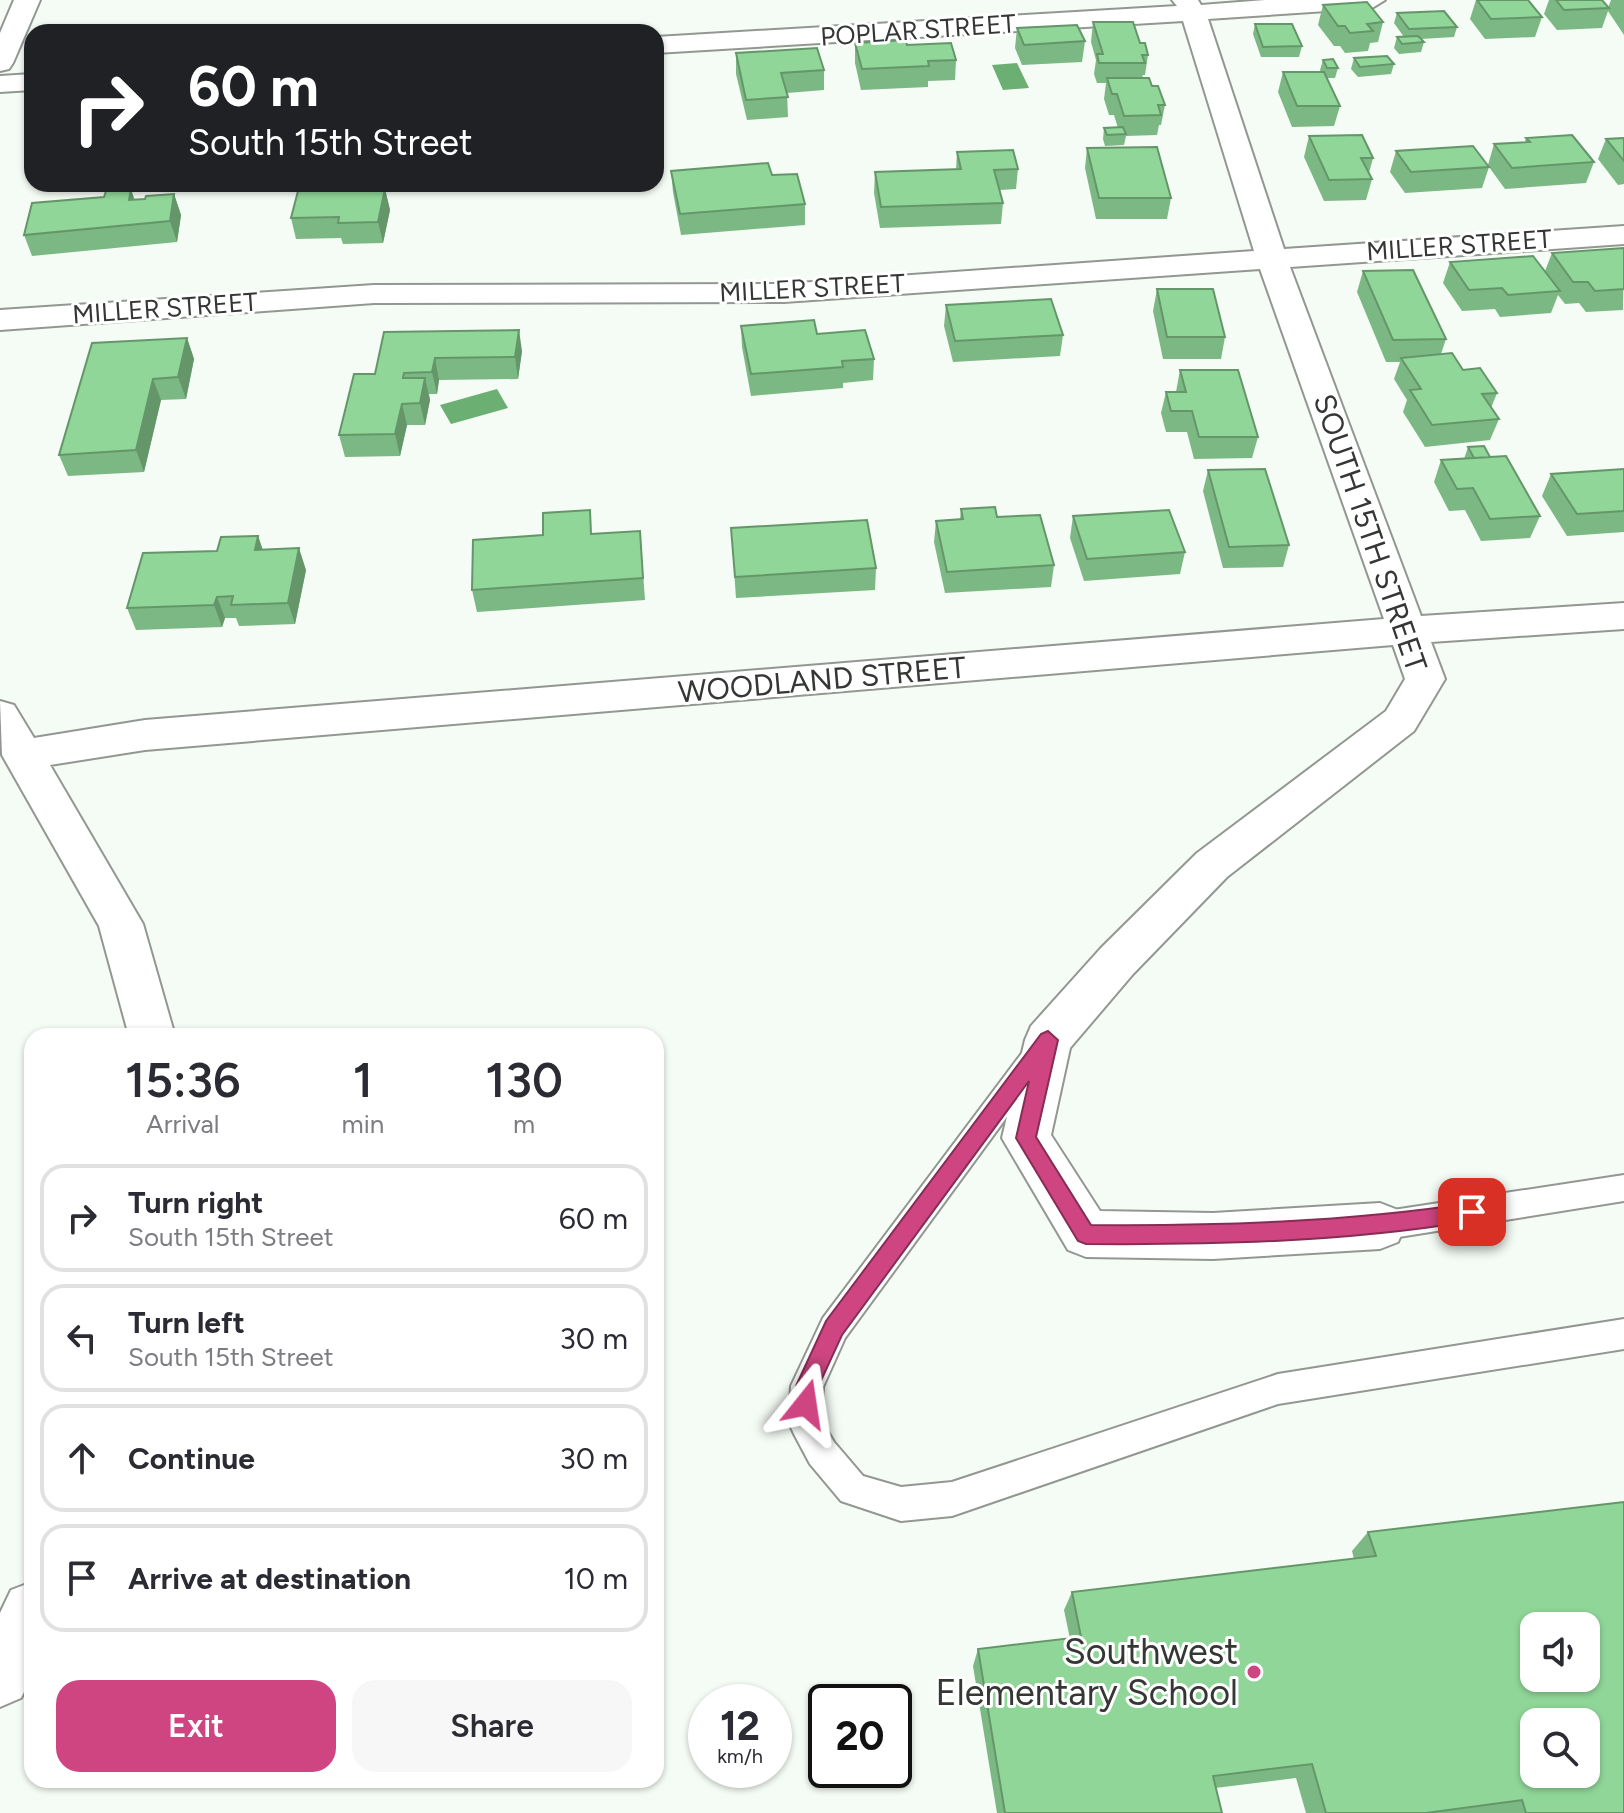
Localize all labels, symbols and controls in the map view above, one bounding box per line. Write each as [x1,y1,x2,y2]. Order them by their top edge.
street label: POPLAR STREET [819,7,1017,53]
text: 60 m [188,53,319,120]
icon: right [56,56,160,160]
text: South 15th Street [188,121,473,164]
street label: MILLER STREET [1365,223,1553,267]
street label: MILLER STREET [718,267,906,309]
street label: MILLER STREET [71,286,259,330]
street label: SOUTH 15TH STREET [1306,389,1435,677]
street label: WOODLAND STREET [676,648,968,711]
text: 15:36 [125,1051,241,1109]
text: 1 [353,1051,373,1109]
text: 130 [485,1051,563,1109]
text: Arrival [146,1108,220,1140]
text: min [342,1108,384,1140]
text: m [513,1108,535,1140]
pin [1438,1178,1506,1246]
text: Turn right [128,1184,263,1221]
icon: arrive [1450,1190,1494,1234]
icon: right [60,1196,104,1240]
text: 60 m [559,1200,628,1237]
text: South 15th Street [128,1221,334,1253]
text: Turn left [128,1304,245,1341]
icon: left [60,1316,104,1360]
text: 30 m [560,1320,628,1357]
text: South 15th Street [128,1341,334,1373]
position arrow [764,1362,848,1446]
icon: ahead [60,1436,104,1480]
text: Continue [128,1440,255,1477]
text: 30 m [560,1440,628,1477]
icon: arrive [60,1556,104,1600]
text: Arrive at destination [128,1560,411,1597]
text: 10 m [563,1560,628,1597]
map controls [1520,1612,1600,1788]
button: sound [1520,1612,1600,1692]
place label: Southwest Elementary School [936,1630,1238,1714]
marker: Southwest Elementary School [1245,1663,1263,1681]
button: Exit [56,1680,336,1772]
button: Share [352,1680,632,1772]
speed limit sign: 20 [808,1684,912,1788]
text: 12 [720,1702,760,1750]
button: search [1520,1708,1600,1788]
text: km/h [717,1744,763,1768]

